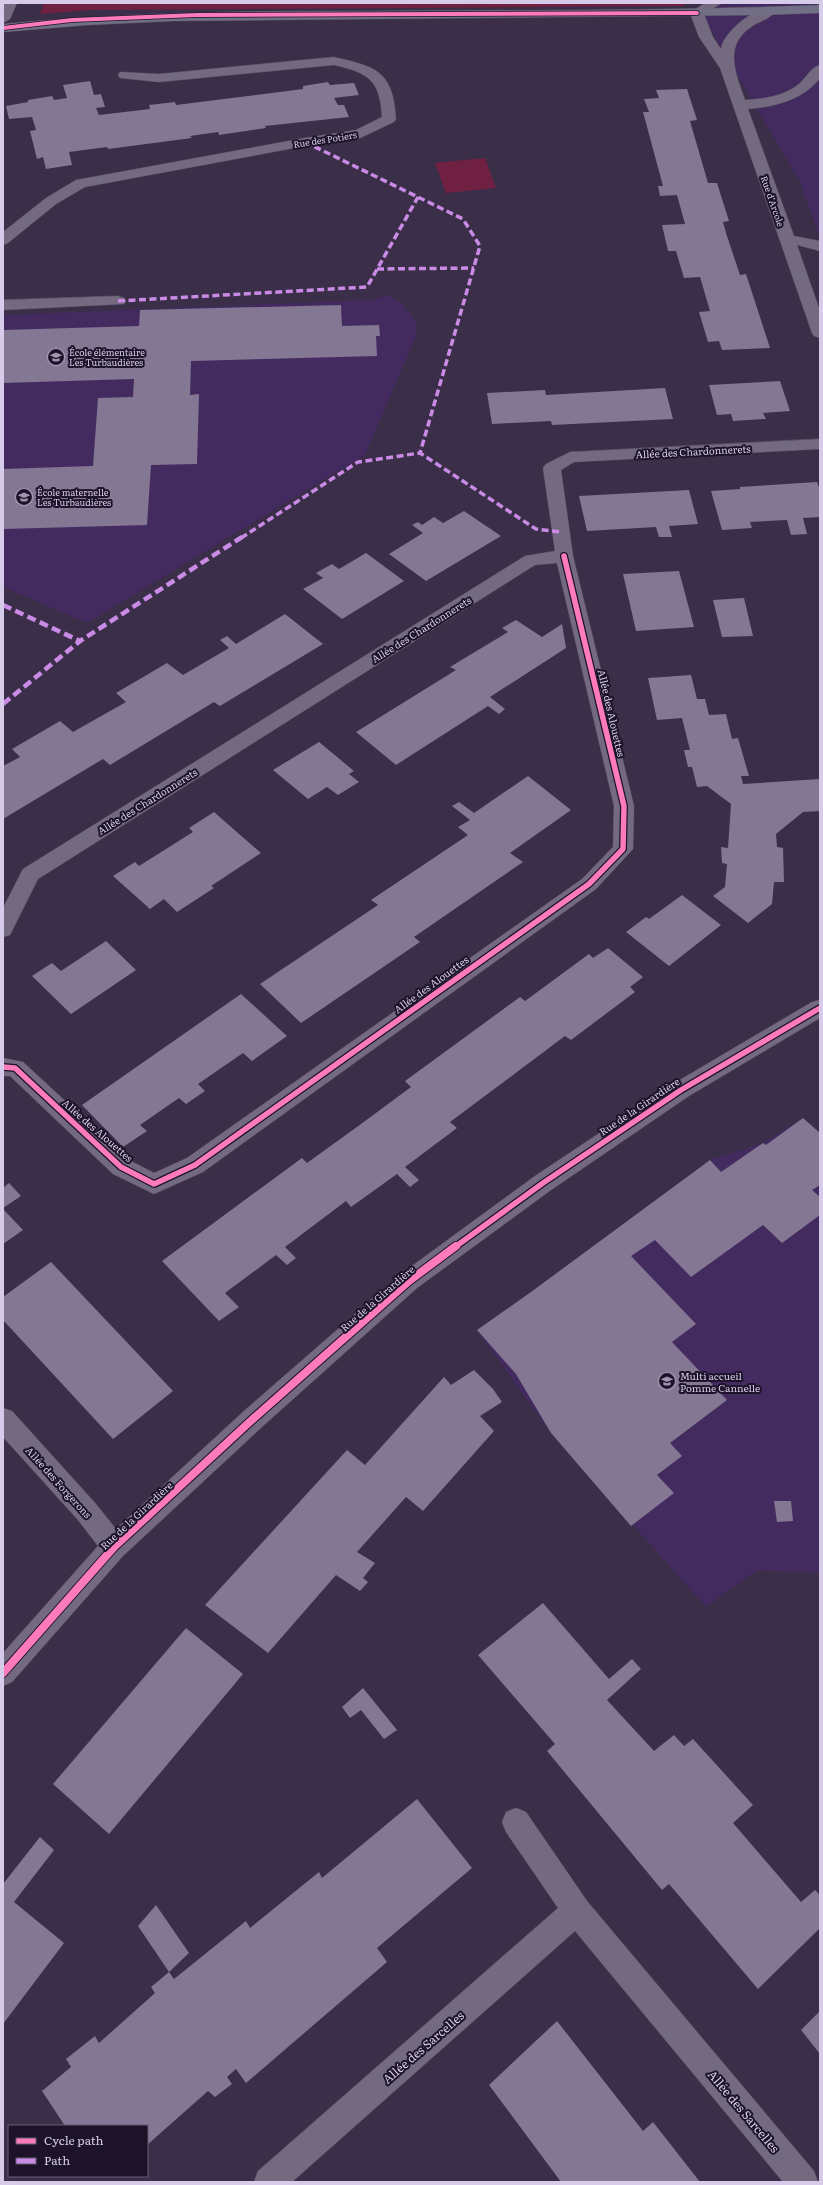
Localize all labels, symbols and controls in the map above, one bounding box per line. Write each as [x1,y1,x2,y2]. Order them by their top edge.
street label: Rue des Potiers [292,127,358,151]
street label: Rue d’Arcole [758,174,788,229]
place label: École élémentaire Les Turbaudières [69,345,145,369]
school or university icon: École élémentaire Les Turbaudières [46,347,66,367]
street label: Allée des Chardonnerets [635,440,751,462]
place label: École maternelle Les Turbaudières [37,485,111,509]
school or university icon: École maternelle Les Turbaudières [14,487,34,507]
street label: Allée des Chardonnerets [368,592,474,666]
street label: Allée des Alouettes [595,668,629,759]
street label: Allée des Chardonnerets [94,764,200,838]
street label: Allée des Alouettes [390,951,472,1016]
street label: Rue de la Girardière [596,1073,682,1139]
street label: Allée des Alouettes [59,1095,137,1165]
street label: Rue de la Girardière [337,1261,417,1335]
place label: Multi accueil Pomme Cannelle [680,1368,760,1395]
school or university icon: Multi accueil Pomme Cannelle [657,1371,677,1391]
street label: Allée des Forgerons [23,1443,96,1522]
street label: Rue de la Girardière [96,1477,176,1553]
street label: Allée des Sarcelles [378,2006,468,2088]
street label: Allée des Sarcelles [704,2066,784,2157]
legend [8,2125,148,2177]
text: Cycle path [44,2131,104,2149]
text: Path [44,2151,70,2169]

